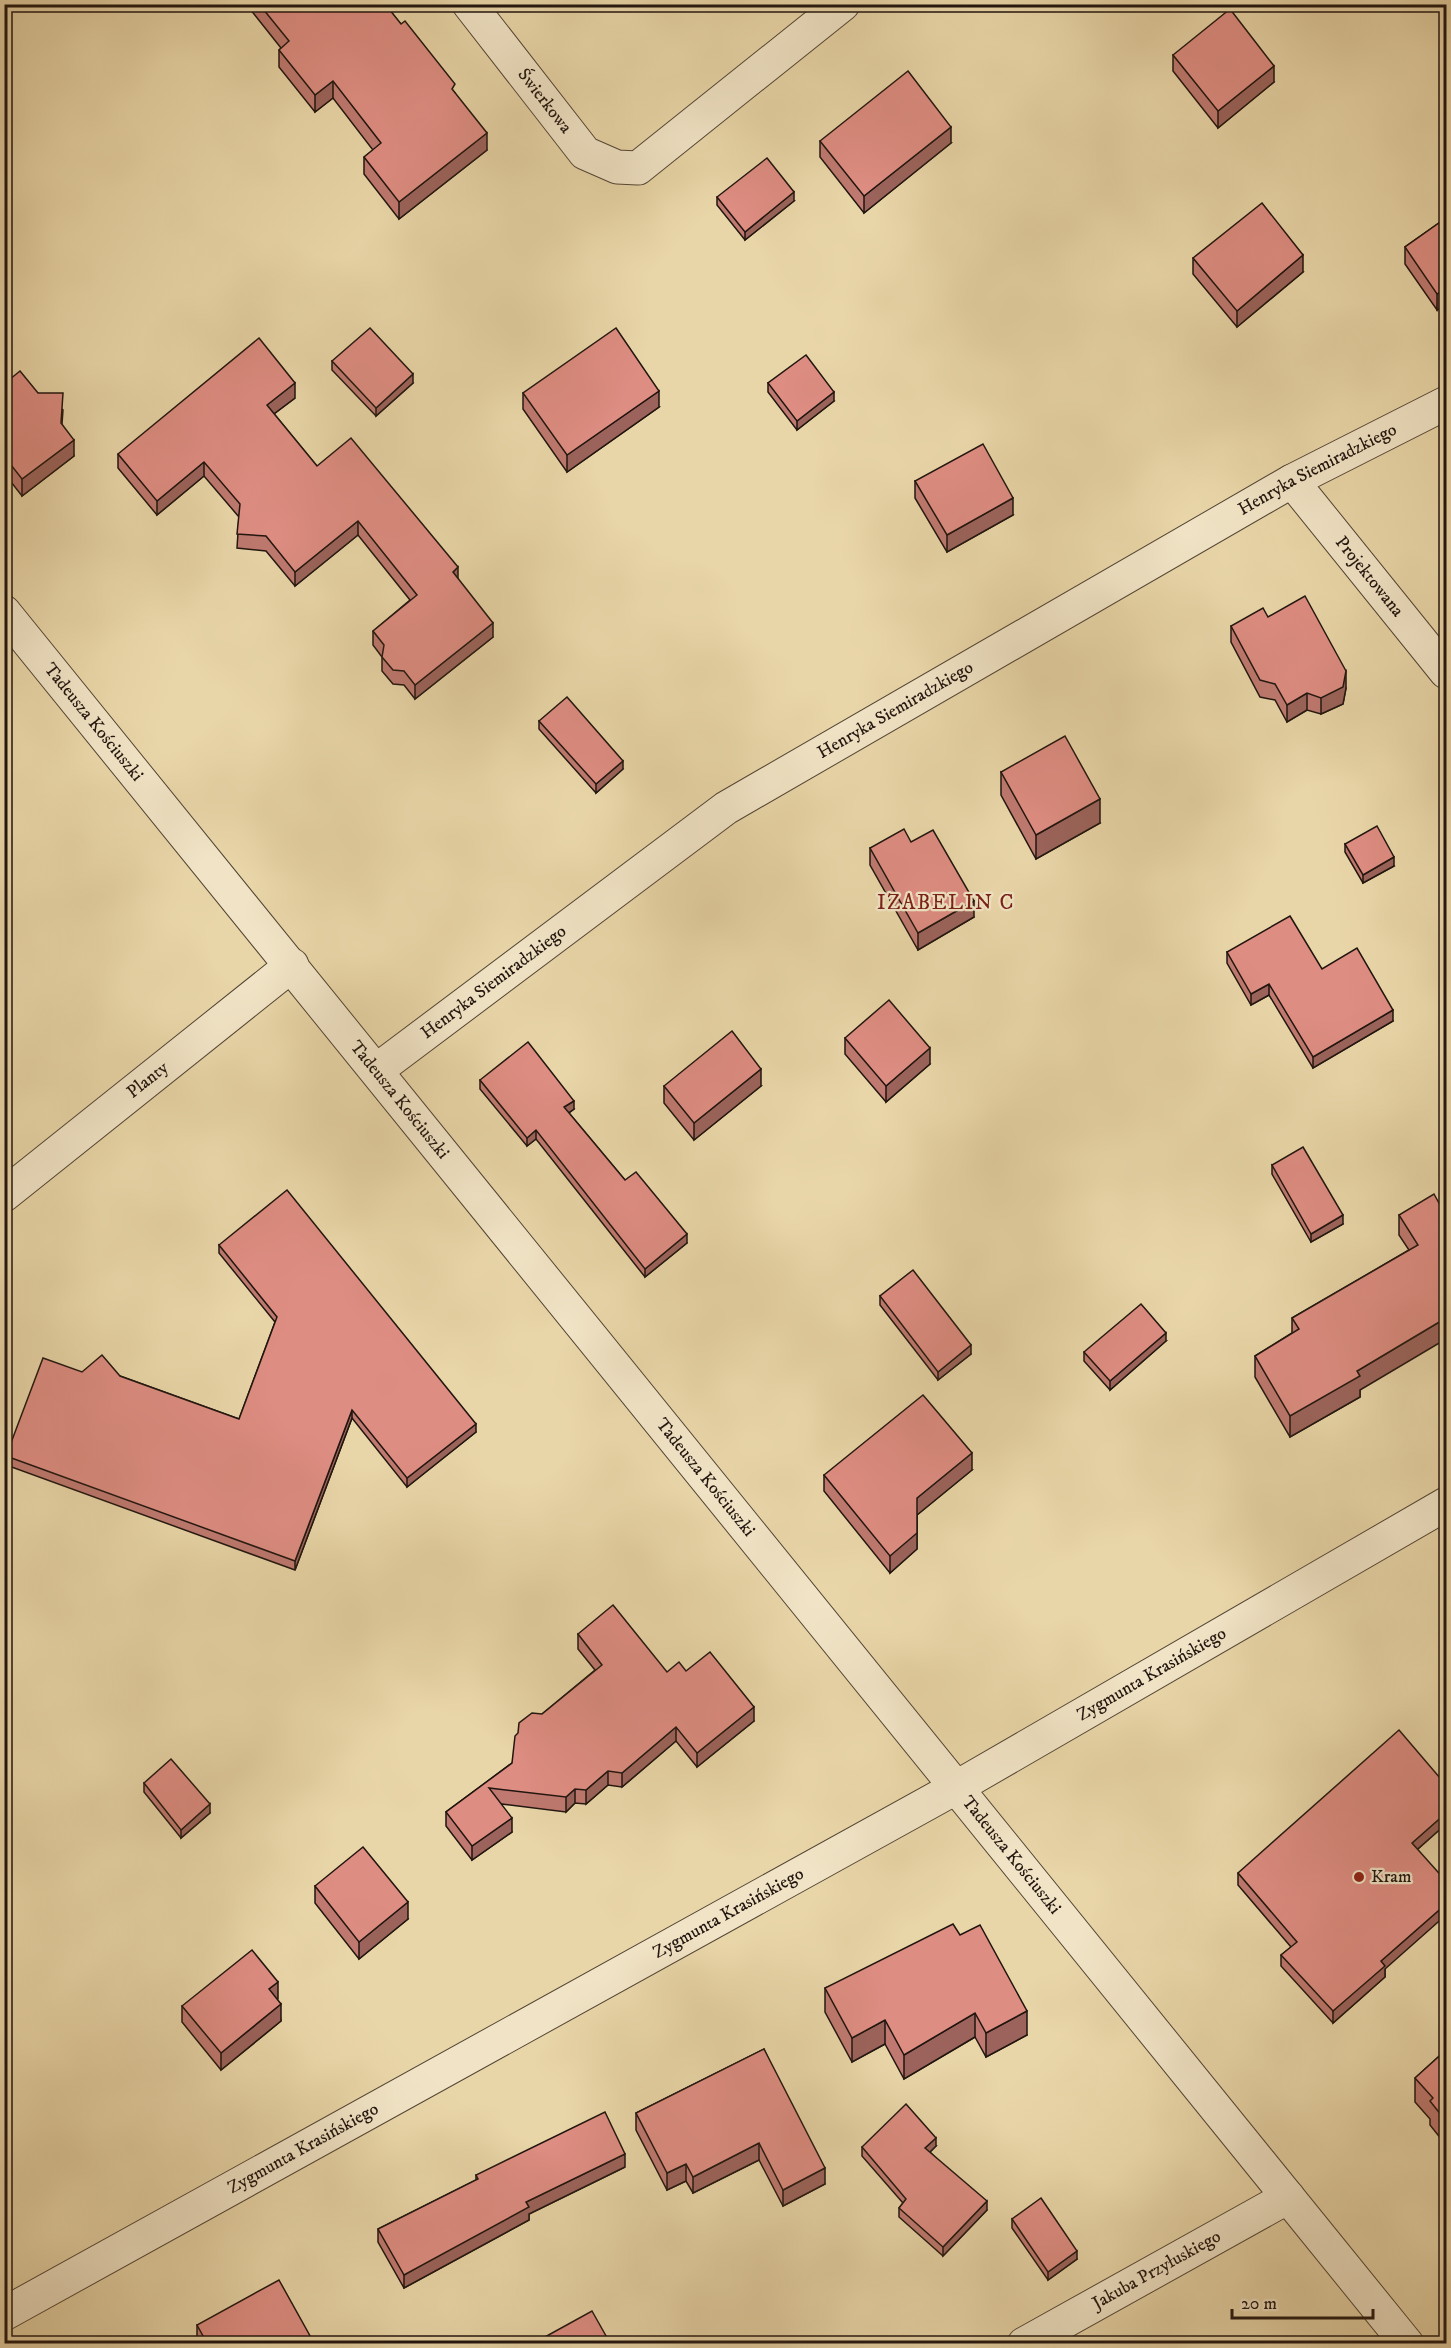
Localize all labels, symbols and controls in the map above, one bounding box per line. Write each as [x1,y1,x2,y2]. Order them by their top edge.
street label: Świerkowa [512,64,577,138]
street label: Henryka Siemiradzkiego [1234,419,1401,521]
street label: Projektowana [1330,532,1409,622]
street label: Henryka Siemiradzkiego [813,656,978,764]
street label: Tadeusza Kościuszki [39,659,148,786]
district label: IZABELIN C [877,890,1015,916]
street label: Henryka Siemiradzkiego [417,920,571,1044]
street label: Tadeusza Kościuszki [345,1036,454,1164]
street label: Planty [123,1057,173,1103]
street label: Tadeusza Kościuszki [651,1414,760,1541]
street label: Zygmunta Krasińskiego [1073,1622,1231,1726]
street label: Tadeusza Kościuszki [957,1792,1066,1919]
street label: Zygmunta Krasińskiego [649,1863,808,1964]
place label: Kram [1371,1866,1412,1888]
marker: Kram [1352,1870,1366,1884]
street label: Zygmunta Krasińskiego [224,2098,383,2199]
street label: Jakuba Przyłuskiego [1087,2225,1225,2316]
scale bar [1232,2282,1373,2320]
text: 20 m [1241,2293,1277,2315]

